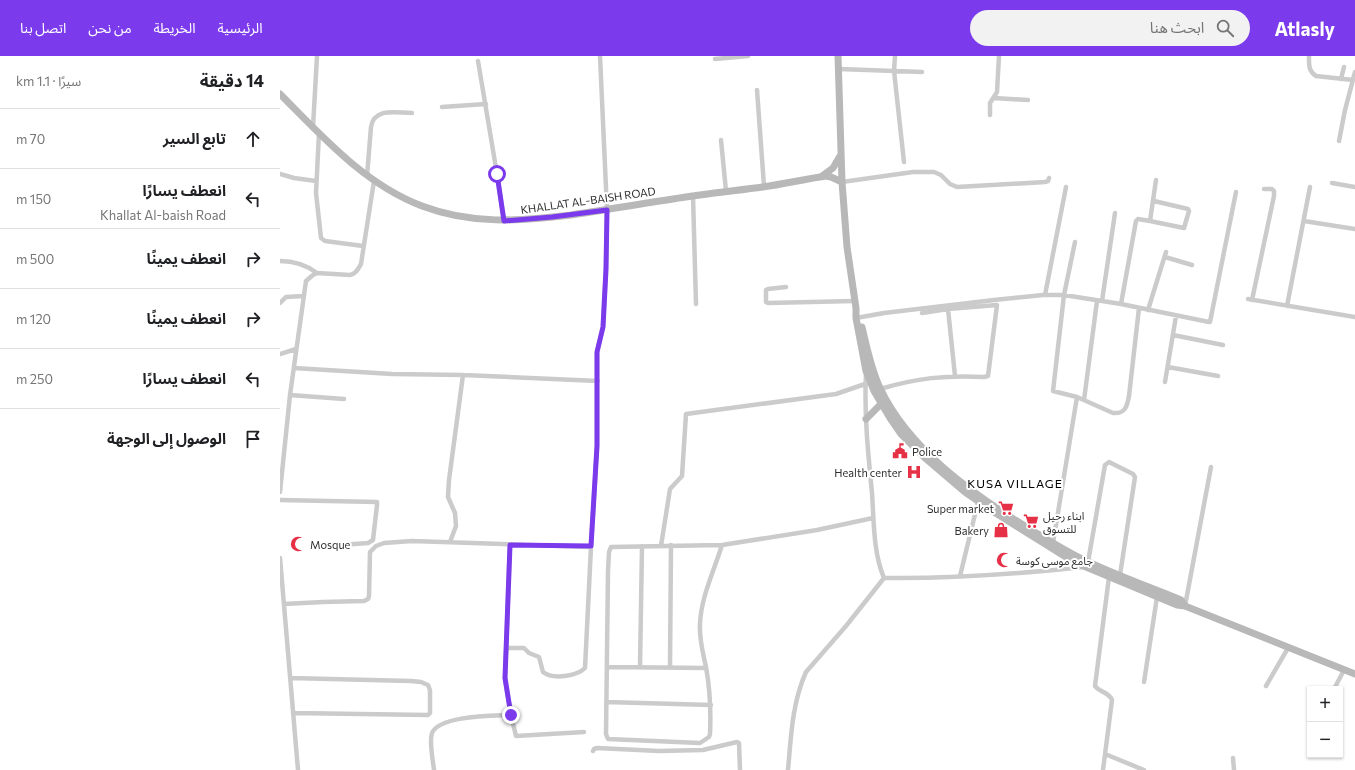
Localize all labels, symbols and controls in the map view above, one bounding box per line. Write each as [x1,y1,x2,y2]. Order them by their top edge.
search box [970,10,1250,46]
icon: search [1214,17,1236,39]
text: Atlasly [1274,17,1335,40]
text: ابحث هنا [1150,18,1204,36]
text: اتصل بنا [20,19,66,36]
text: من نحن [88,19,132,36]
text: الخريطة [154,19,195,36]
text: الرئيسية [217,19,262,36]
text: 14 دقيقة [200,70,264,91]
text: سيرًا · 1.1 km [16,73,81,89]
icon: ahead [242,128,264,150]
text: تابع السير [163,129,226,147]
text: 70 m [16,131,45,147]
route start [488,165,506,183]
text: انعطف يسارًا [143,181,226,199]
street label: KHALLAT AL-BAISH ROAD [520,184,656,216]
icon: left [242,188,264,210]
text: 150 m [16,191,51,207]
text: Khallat Al-baish Road [100,207,226,223]
icon: right [242,248,264,270]
text: انعطف يمينًا [146,249,226,267]
text: 500 m [16,251,54,267]
icon: right [242,308,264,330]
text: انعطف يمينًا [146,309,226,327]
text: 120 m [16,311,51,327]
icon: left [242,368,264,390]
text: انعطف يسارًا [143,369,226,387]
text: 250 m [16,371,53,387]
icon: arrive [242,428,264,450]
text: الوصول إلى الوجهة [107,429,226,447]
public building icon: Police [891,442,909,460]
place label: Police [912,445,942,458]
hospital icon: Health center [905,463,923,481]
place label: Health center [834,466,903,479]
district label: KUSA VILLAGE [967,476,1063,490]
supermarket icon: Super market [997,499,1015,517]
place label: Super market [927,502,994,515]
place label: ابناء رحيل للتسوق [1043,509,1084,536]
supermarket icon: ابناء رحيل للتسوق [1022,512,1040,530]
shop icon: Bakery [992,521,1010,539]
place label: Bakery [955,524,989,537]
mosque icon: Mosque [289,535,307,553]
place label: Mosque [310,538,351,551]
mosque icon: جامع موسى كوسة [995,551,1013,569]
place label: جامع موسى كوسة [1016,554,1093,569]
map controls [1307,686,1343,758]
button: + [1307,686,1343,722]
route end [502,706,520,724]
button: − [1307,722,1343,758]

